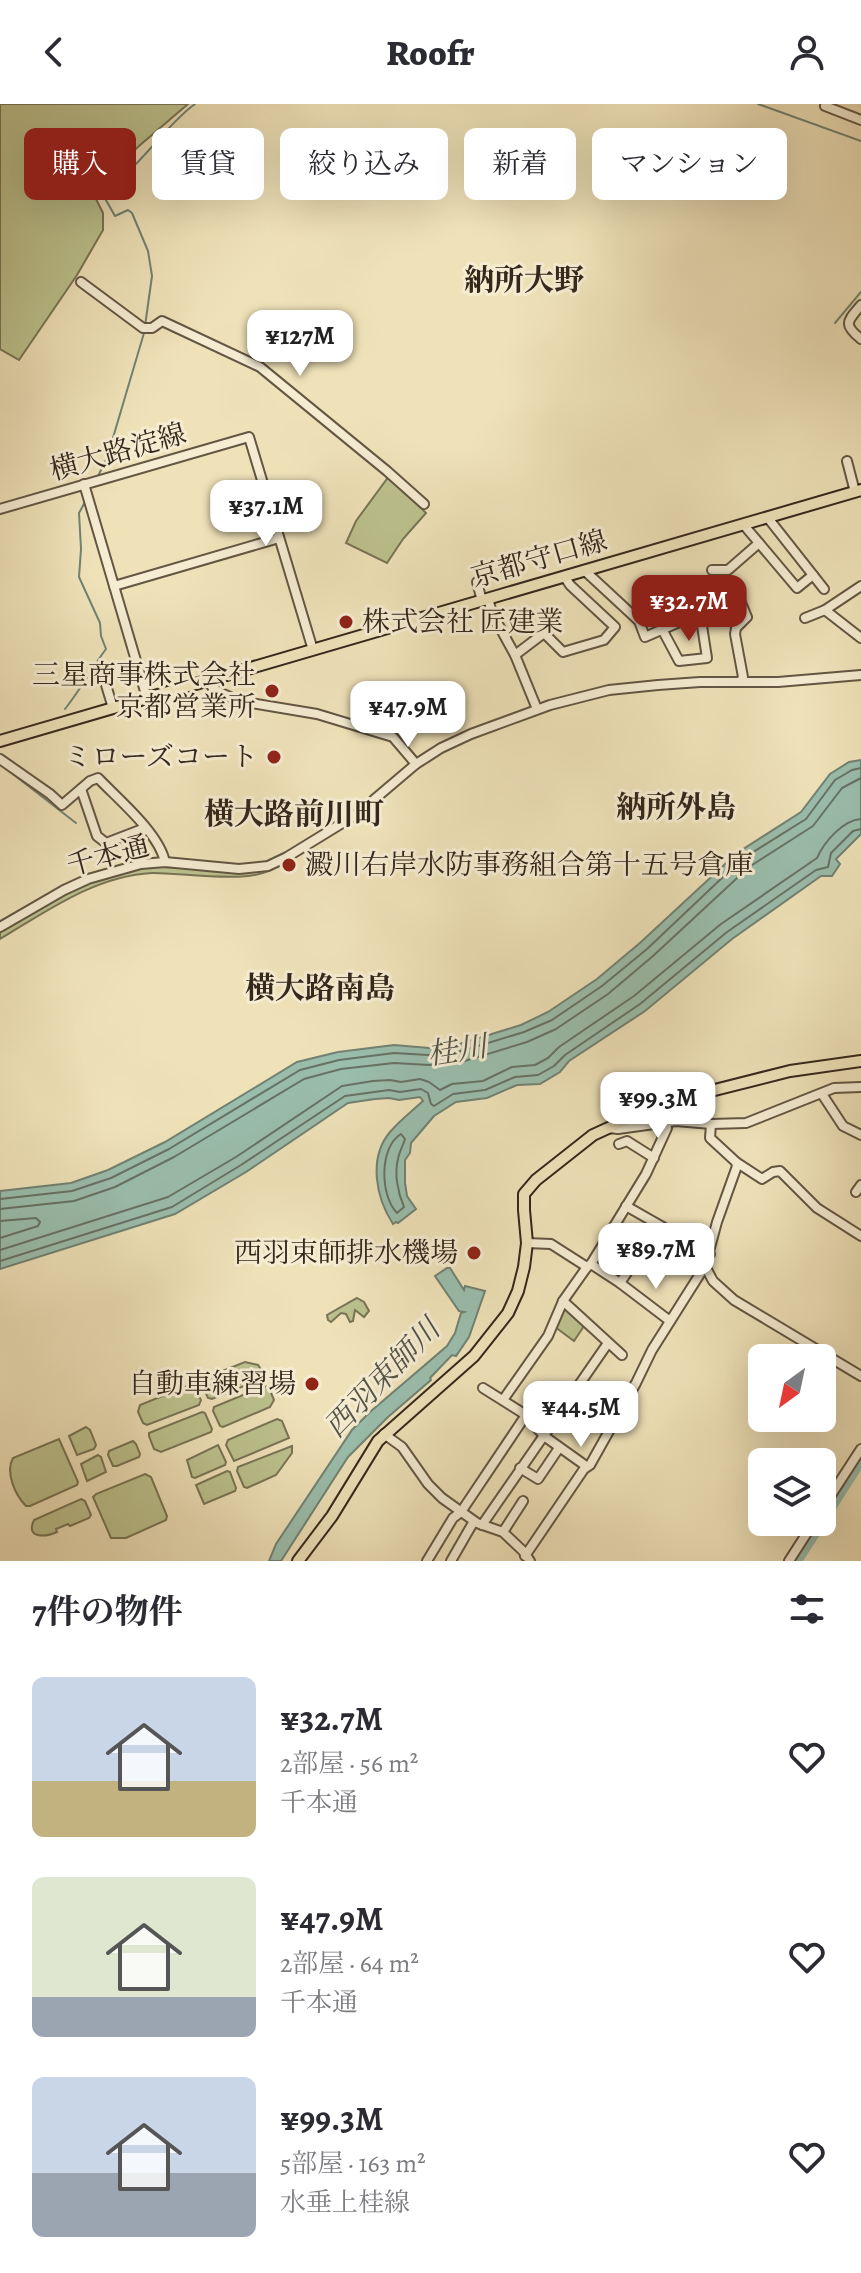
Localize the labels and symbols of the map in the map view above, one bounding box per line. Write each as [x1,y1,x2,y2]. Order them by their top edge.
district label: 納所大野 [464,260,584,300]
pin: ¥127M [244,310,356,378]
street label: 横大路淀線 [45,414,191,490]
pin: ¥37.1M [201,480,331,548]
street label: 京都守口線 [466,521,612,597]
pin: ¥32.7M [624,575,754,643]
place label: 株式会社 匠建業 [362,603,564,641]
marker: 株式会社 匠建業 [337,613,355,631]
place label: 三星商事株式会社 京都営業所 [32,656,256,726]
pin: ¥47.9M [343,681,473,749]
marker: 三星商事株式会社 京都営業所 [263,682,281,700]
place label: ミローズコート [63,738,258,776]
marker: ミローズコート [265,748,283,766]
district label: 納所外島 [616,787,736,827]
district label: 横大路前川町 [204,794,384,834]
street label: 千本通 [63,827,153,885]
place label: 澱川右岸水防事務組合第十五号倉庫 [305,846,753,884]
marker: 澱川右岸水防事務組合第十五号倉庫 [280,856,298,874]
district label: 横大路南島 [245,968,395,1008]
water label: 桂川 [424,1025,493,1074]
pin: ¥99.3M [593,1072,723,1140]
pin: ¥89.7M [591,1223,721,1291]
place label: 西羽束師排水機場 [234,1234,458,1272]
marker: 西羽束師排水機場 [465,1244,483,1262]
water label: 西羽束師川 [316,1308,451,1446]
north arrow [748,1344,836,1432]
place label: 自動車練習場 [128,1365,296,1403]
marker: 自動車練習場 [303,1375,321,1393]
pin: ¥44.5M [516,1381,646,1449]

